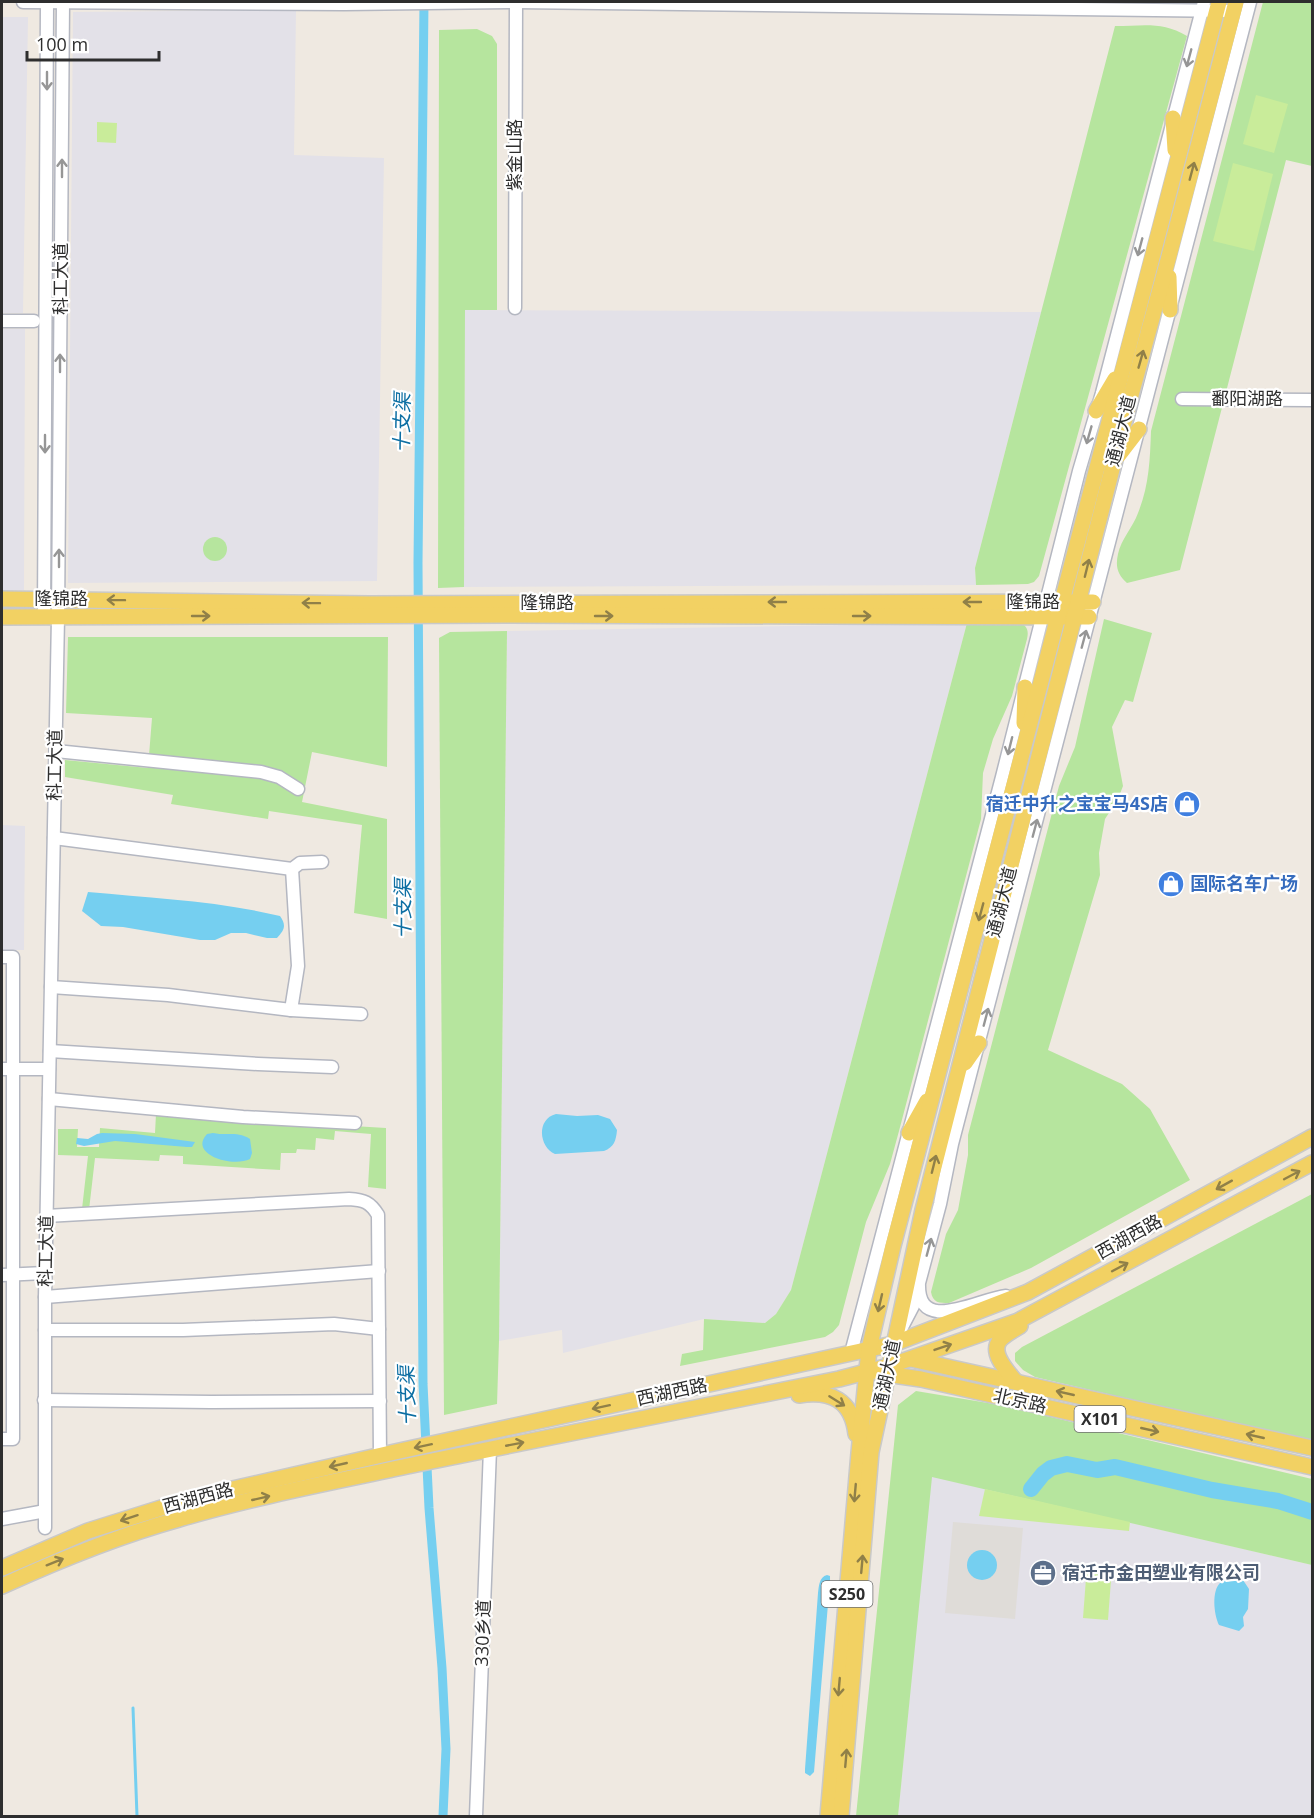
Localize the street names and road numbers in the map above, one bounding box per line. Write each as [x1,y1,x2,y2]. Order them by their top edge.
street label: 紫金山路 [502,119,526,191]
street label: 科工大道 [48,243,72,315]
street label: 鄱阳湖路 [1211,386,1283,410]
street label: 通湖大道 [1100,393,1140,469]
street label: 隆锦路 [34,586,88,610]
street label: 隆锦路 [1006,589,1060,613]
street label: 隆锦路 [520,590,574,614]
street label: 科工大道 [41,729,67,801]
street label: 通湖大道 [981,864,1021,940]
street label: 西湖西路 [1091,1208,1166,1264]
street label: 科工大道 [32,1215,58,1287]
street label: 通湖大道 [867,1337,905,1413]
street label: 西湖西路 [634,1372,710,1410]
street label: 北京路 [991,1382,1049,1418]
road number: X101 [1074,1406,1126,1432]
street label: 西湖西路 [160,1476,236,1518]
road number: S250 [822,1581,872,1607]
street label: 330乡道 [469,1599,495,1667]

